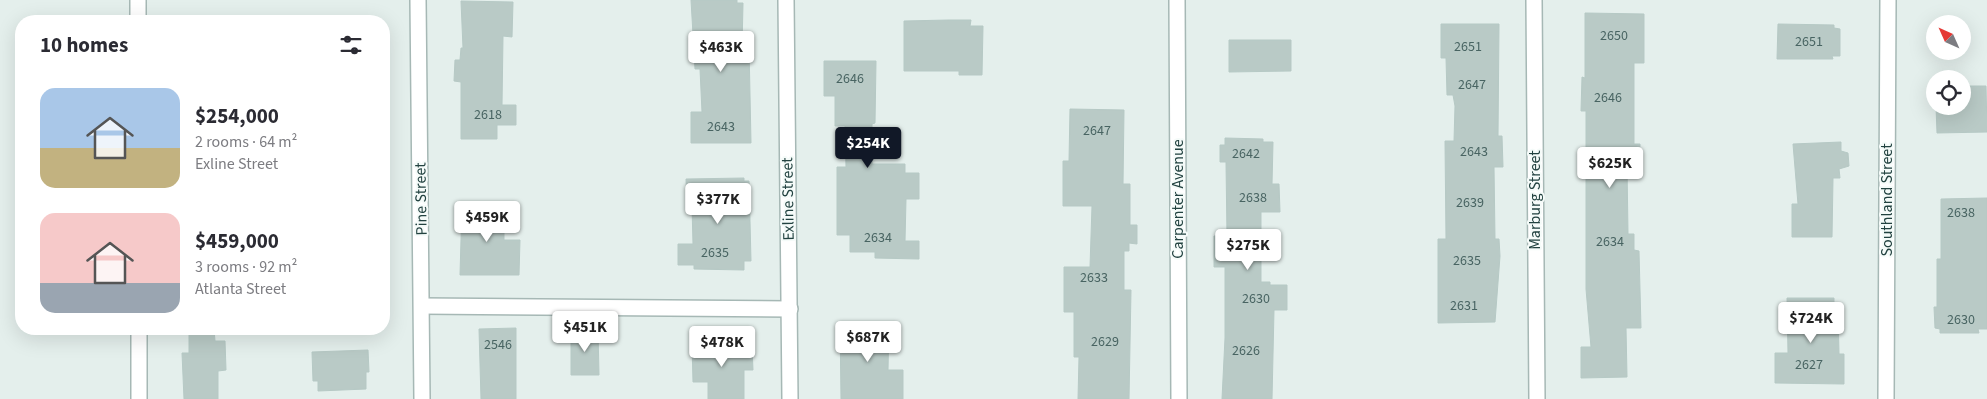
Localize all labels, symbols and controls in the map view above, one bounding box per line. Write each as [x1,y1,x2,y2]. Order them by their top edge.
north arrow [1926,15,1971,60]
map controls [1926,15,1971,115]
house number: 2650 [1600,26,1628,46]
text: 10 homes [40,30,128,60]
pin: $463K [686,30,756,73]
icon: filters [337,31,365,59]
house number: 2651 [1795,32,1823,52]
text: $463K [699,36,743,58]
house number: 2651 [1454,37,1482,57]
house number: 2646 [836,69,864,89]
button: locate [1926,70,1971,115]
house number: 2647 [1458,75,1486,95]
house number: 2646 [1594,88,1622,108]
text: $254,000 [195,101,279,131]
house number: 2618 [474,105,502,125]
icon: home [80,108,140,168]
house number: 2643 [707,117,735,137]
house number: 2647 [1083,121,1111,141]
pin: $254K [833,126,903,169]
text: 2 rooms · 64 m² [195,131,297,153]
text: $254K [846,132,890,154]
street label: Carpenter Avenue [1167,139,1189,259]
house number: 2643 [1460,142,1488,162]
street label: Southland Street [1876,143,1898,257]
house number: 2642 [1232,144,1260,164]
pin: $625K [1575,146,1645,189]
street label: Marburg Street [1524,150,1546,250]
text: $625K [1588,152,1632,174]
text: Exline Street [195,153,278,175]
street label: Exline Street [776,157,800,241]
street label: Pine Street [409,162,433,236]
pin: $377K [683,182,753,225]
text: $377K [696,188,740,210]
house number: 2638 [1239,188,1267,208]
house number: 2639 [1456,193,1484,213]
pin: $459K [452,200,522,243]
house number: 2638 [1947,203,1975,223]
text: $459K [465,206,509,228]
text: $459,000 [195,226,279,256]
house number: 2634 [864,228,892,248]
pin: $275K [1213,228,1283,271]
house number: 2634 [1596,232,1624,252]
icon: home [80,233,140,293]
text: $275K [1226,234,1270,256]
house number: 2635 [701,243,729,263]
house number: 2635 [1453,251,1481,271]
text: 3 rooms · 92 m² [195,256,297,278]
house number: 2633 [1080,268,1108,288]
text: Atlanta Street [195,278,286,300]
house number: 2630 [1242,289,1270,309]
house number: 2631 [1450,296,1478,316]
pin: $724K [1776,302,1846,344]
text: $724K [1789,307,1833,329]
pin: $451K [550,310,620,353]
house number: 2630 [1947,310,1975,330]
text: $451K [563,316,607,338]
pin: $687K [833,320,903,363]
pin: $478K [687,326,757,368]
text: $687K [846,326,890,348]
text: $478K [700,331,744,353]
house number: 2629 [1091,332,1119,352]
house number: 2546 [484,335,512,355]
house number: 2626 [1232,341,1260,361]
house number: 2627 [1795,355,1823,375]

